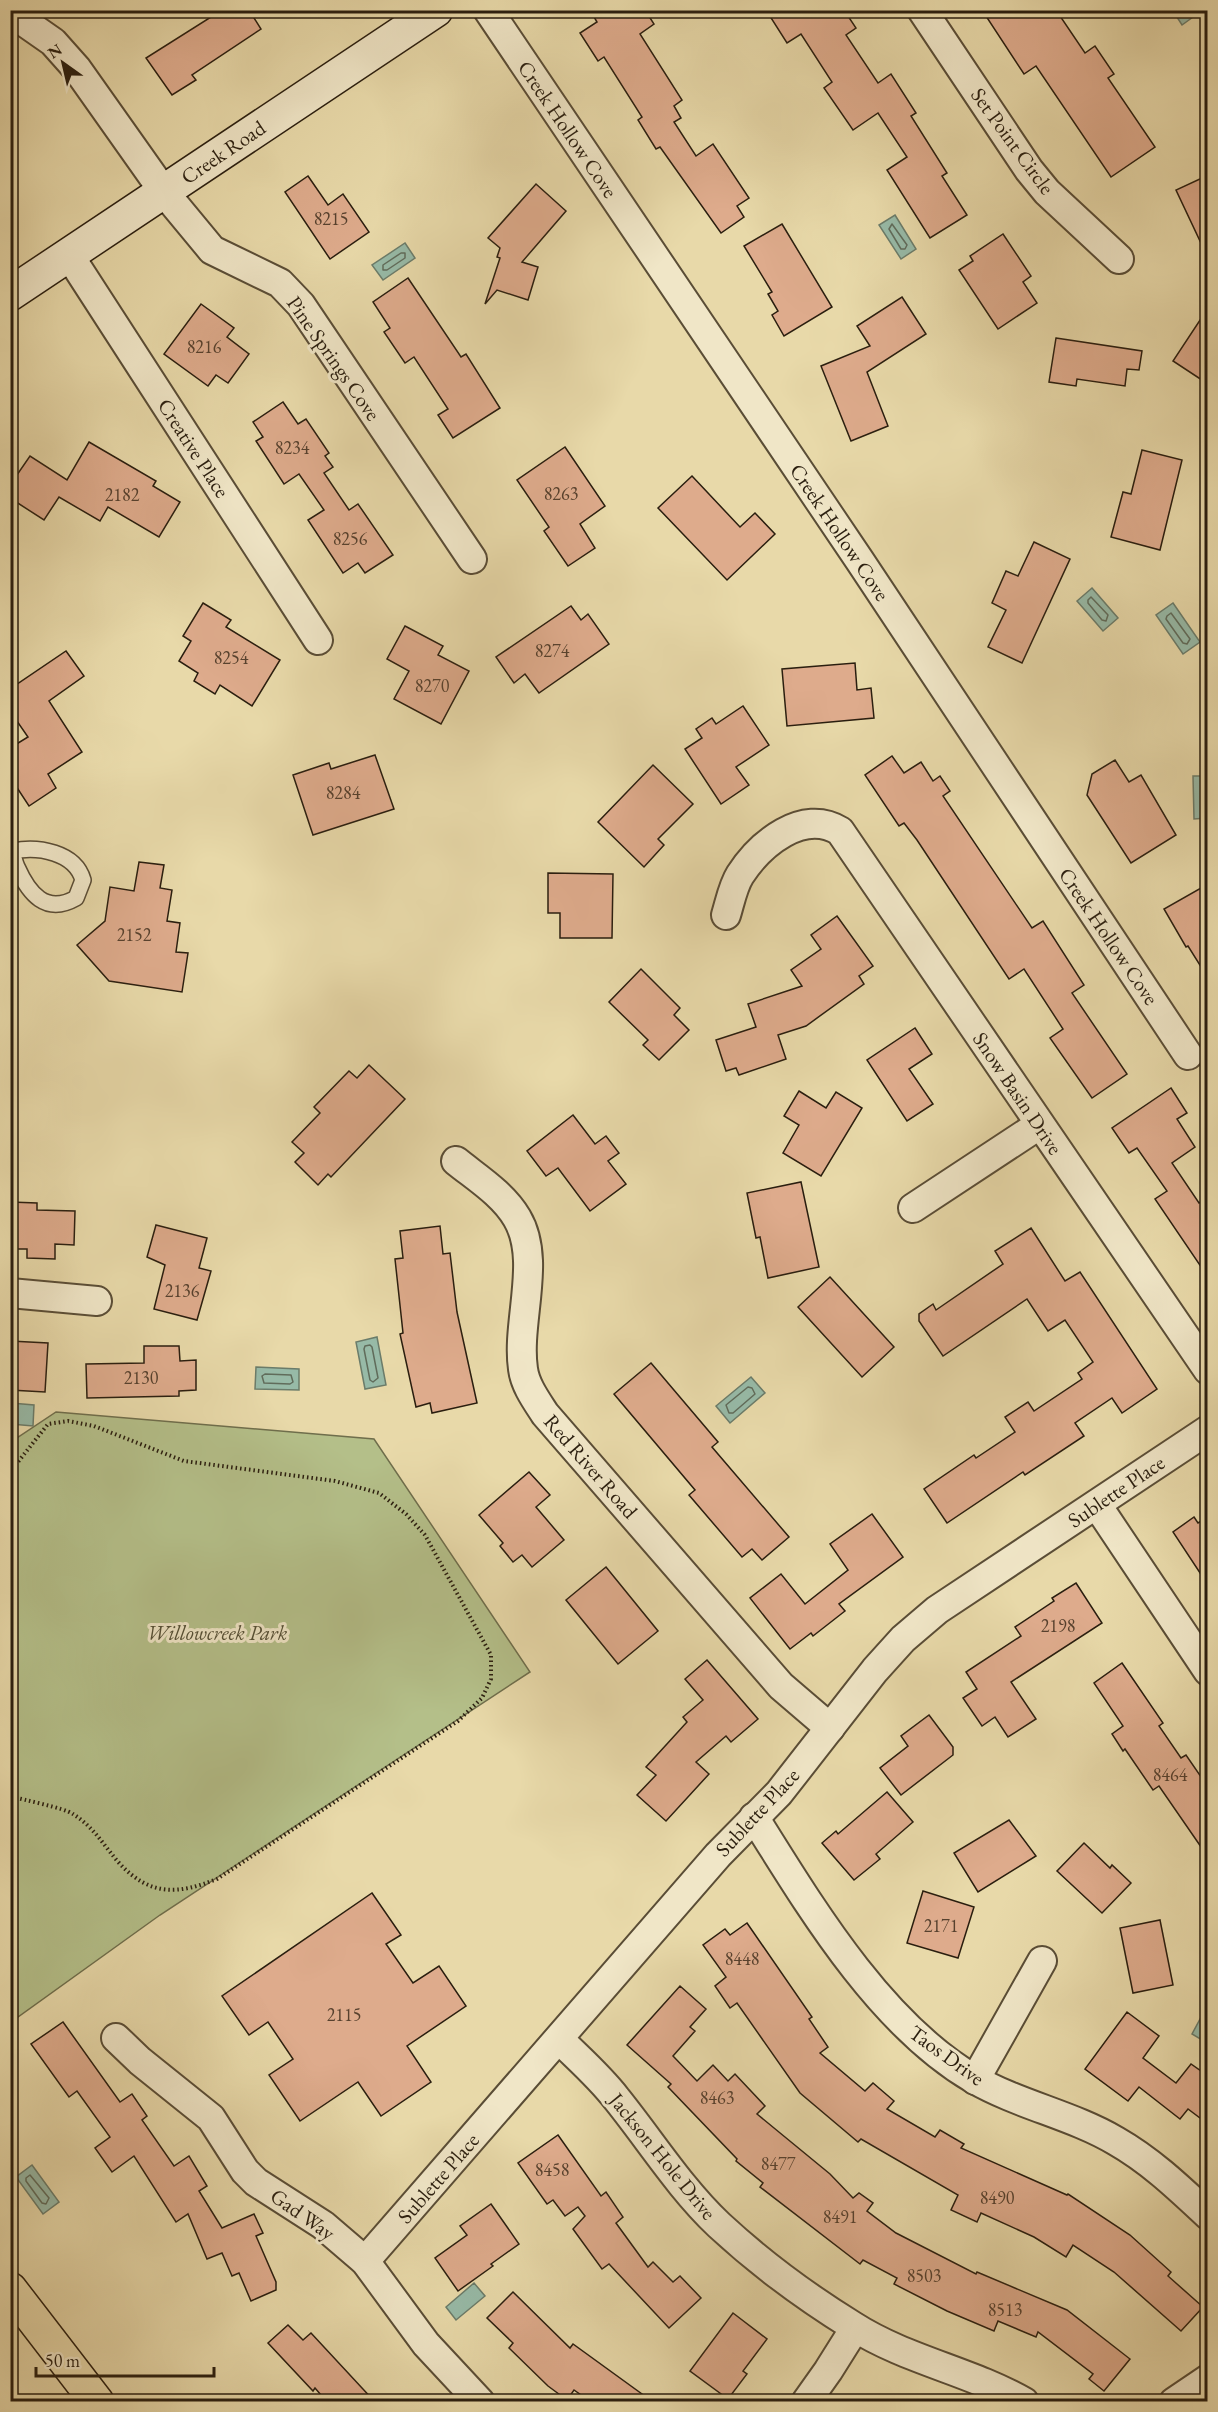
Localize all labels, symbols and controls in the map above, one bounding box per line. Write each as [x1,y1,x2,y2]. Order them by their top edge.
north arrow [33,33,93,93]
text: N [44,39,66,63]
street label: Creek Hollow Cove [512,55,624,203]
street label: Set Point Circle [965,82,1061,200]
street label: Creek Road [176,114,271,190]
house number: 8215 [314,207,348,230]
street label: Pine Springs Cove [281,290,387,426]
house number: 8216 [187,335,222,358]
street label: Creative Place [152,393,236,503]
house number: 8234 [275,436,310,459]
street label: Creek Hollow Cove [784,458,896,606]
house number: 8263 [544,482,578,505]
house number: 2182 [105,483,140,506]
house number: 8256 [333,527,368,550]
house number: 8274 [535,639,570,662]
house number: 8254 [214,646,249,669]
house number: 8270 [415,674,450,697]
house number: 8284 [326,781,361,804]
street label: Creek Hollow Cove [1053,862,1165,1010]
house number: 2152 [117,923,152,946]
street label: Snow Basin Drive [967,1026,1069,1160]
house number: 2136 [165,1279,200,1302]
house number: 2130 [124,1366,159,1389]
street label: Red River Road [538,1408,644,1524]
street label: Sublette Place [1062,1449,1170,1533]
house number: 2198 [1041,1614,1075,1637]
park label: Willowcreek Park [147,1619,288,1646]
street label: Sublette Place [709,1762,805,1862]
house number: 8464 [1153,1763,1188,1786]
house number: 2171 [924,1914,958,1937]
house number: 8448 [725,1947,759,1970]
house number: 2115 [327,2003,361,2026]
street label: Taos Drive [904,2019,990,2091]
street label: Jackson Hole Drive [602,2085,723,2225]
house number: 8463 [700,2086,734,2109]
street label: Sublette Place [391,2127,485,2229]
house number: 8477 [761,2152,796,2175]
house number: 8458 [535,2158,569,2181]
street label: Gad Way [265,2182,341,2246]
house number: 8490 [980,2186,1015,2209]
house number: 8491 [823,2205,857,2228]
house number: 8503 [907,2264,941,2287]
house number: 8513 [988,2298,1022,2321]
scale bar [36,2340,214,2378]
text: 50 m [45,2349,80,2372]

